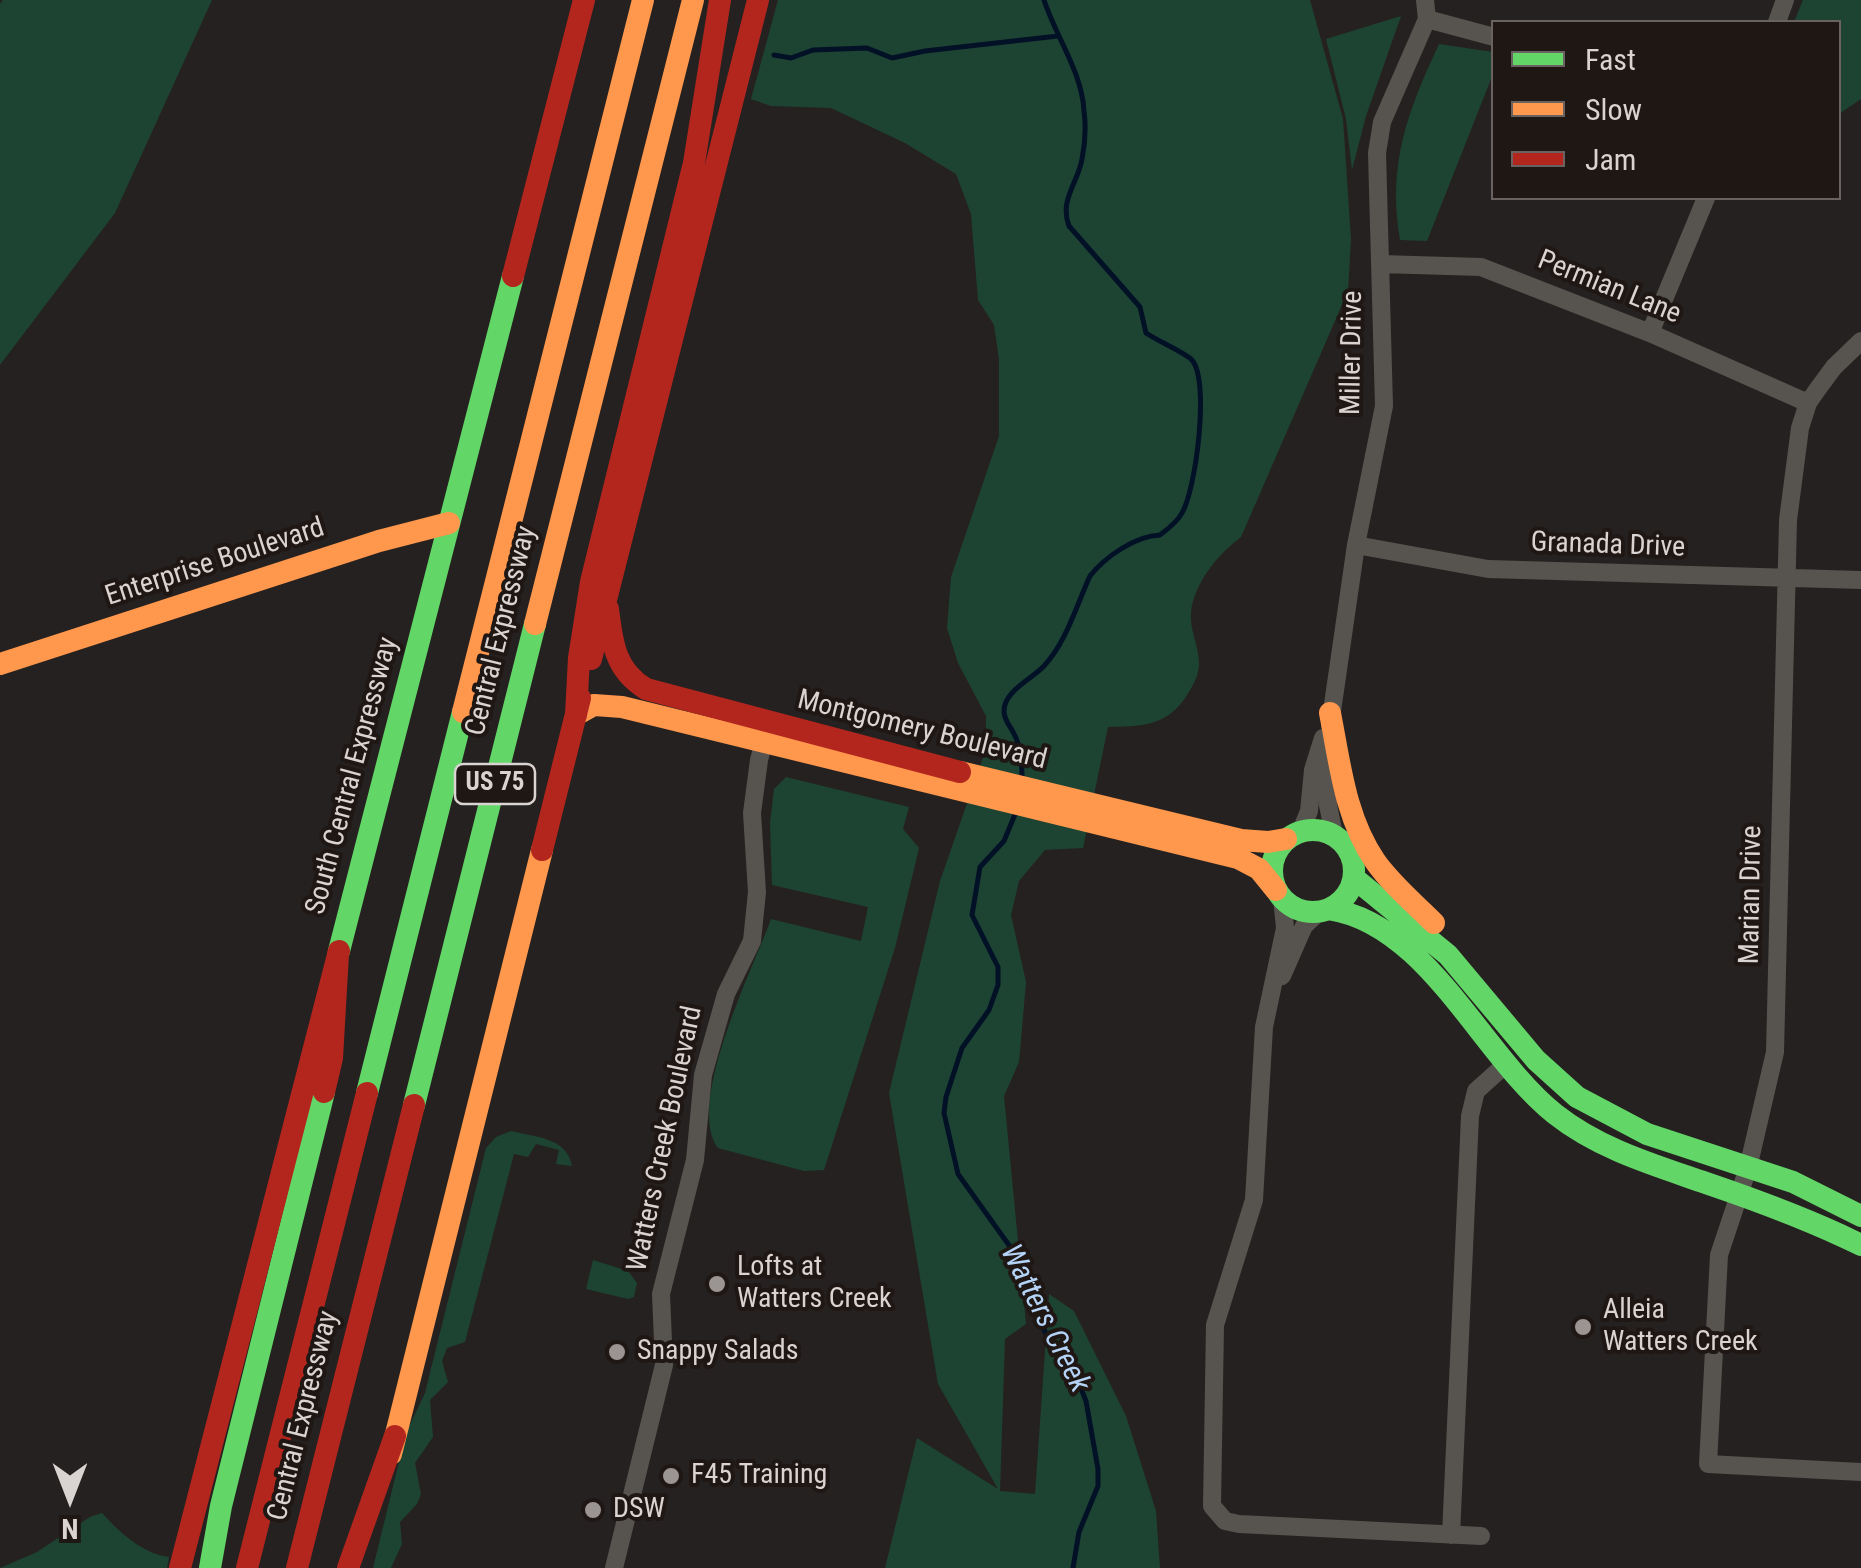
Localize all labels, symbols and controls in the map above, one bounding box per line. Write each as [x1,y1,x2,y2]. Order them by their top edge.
legend [1491,20,1841,200]
text: Fast [1585,42,1636,77]
text: Slow [1585,92,1642,127]
text: Jam [1585,142,1636,177]
street label: Permian Lane [1533,244,1685,332]
street label: Miller Drive [1335,291,1371,415]
street label: Enterprise Boulevard [101,512,329,614]
street label: Central Expressway [460,523,544,739]
street label: Granada Drive [1530,527,1686,565]
street label: South Central Expressway [300,634,406,918]
street label: Montgomery Boulevard [794,684,1050,778]
road number: US 75 [455,764,535,804]
street label: Marian Drive [1734,825,1770,965]
street label: Watters Creek Boulevard [621,1003,711,1275]
water label: Watters Creek [991,1239,1097,1399]
place label: Lofts at Watters Creek [737,1251,892,1317]
marker: Lofts at Watters Creek [706,1273,728,1295]
place label: Alleia Watters Creek [1603,1294,1758,1360]
street label: Central Expressway [262,1308,346,1524]
marker: Alleia Watters Creek [1572,1316,1594,1338]
place label: Snappy Salads [637,1335,798,1369]
marker: Snappy Salads [606,1341,628,1363]
north arrow [20,1448,120,1548]
place label: F45 Training [691,1459,827,1493]
marker: F45 Training [660,1465,682,1487]
place label: DSW [613,1493,665,1527]
marker: DSW [582,1499,604,1521]
text: N [61,1512,79,1545]

